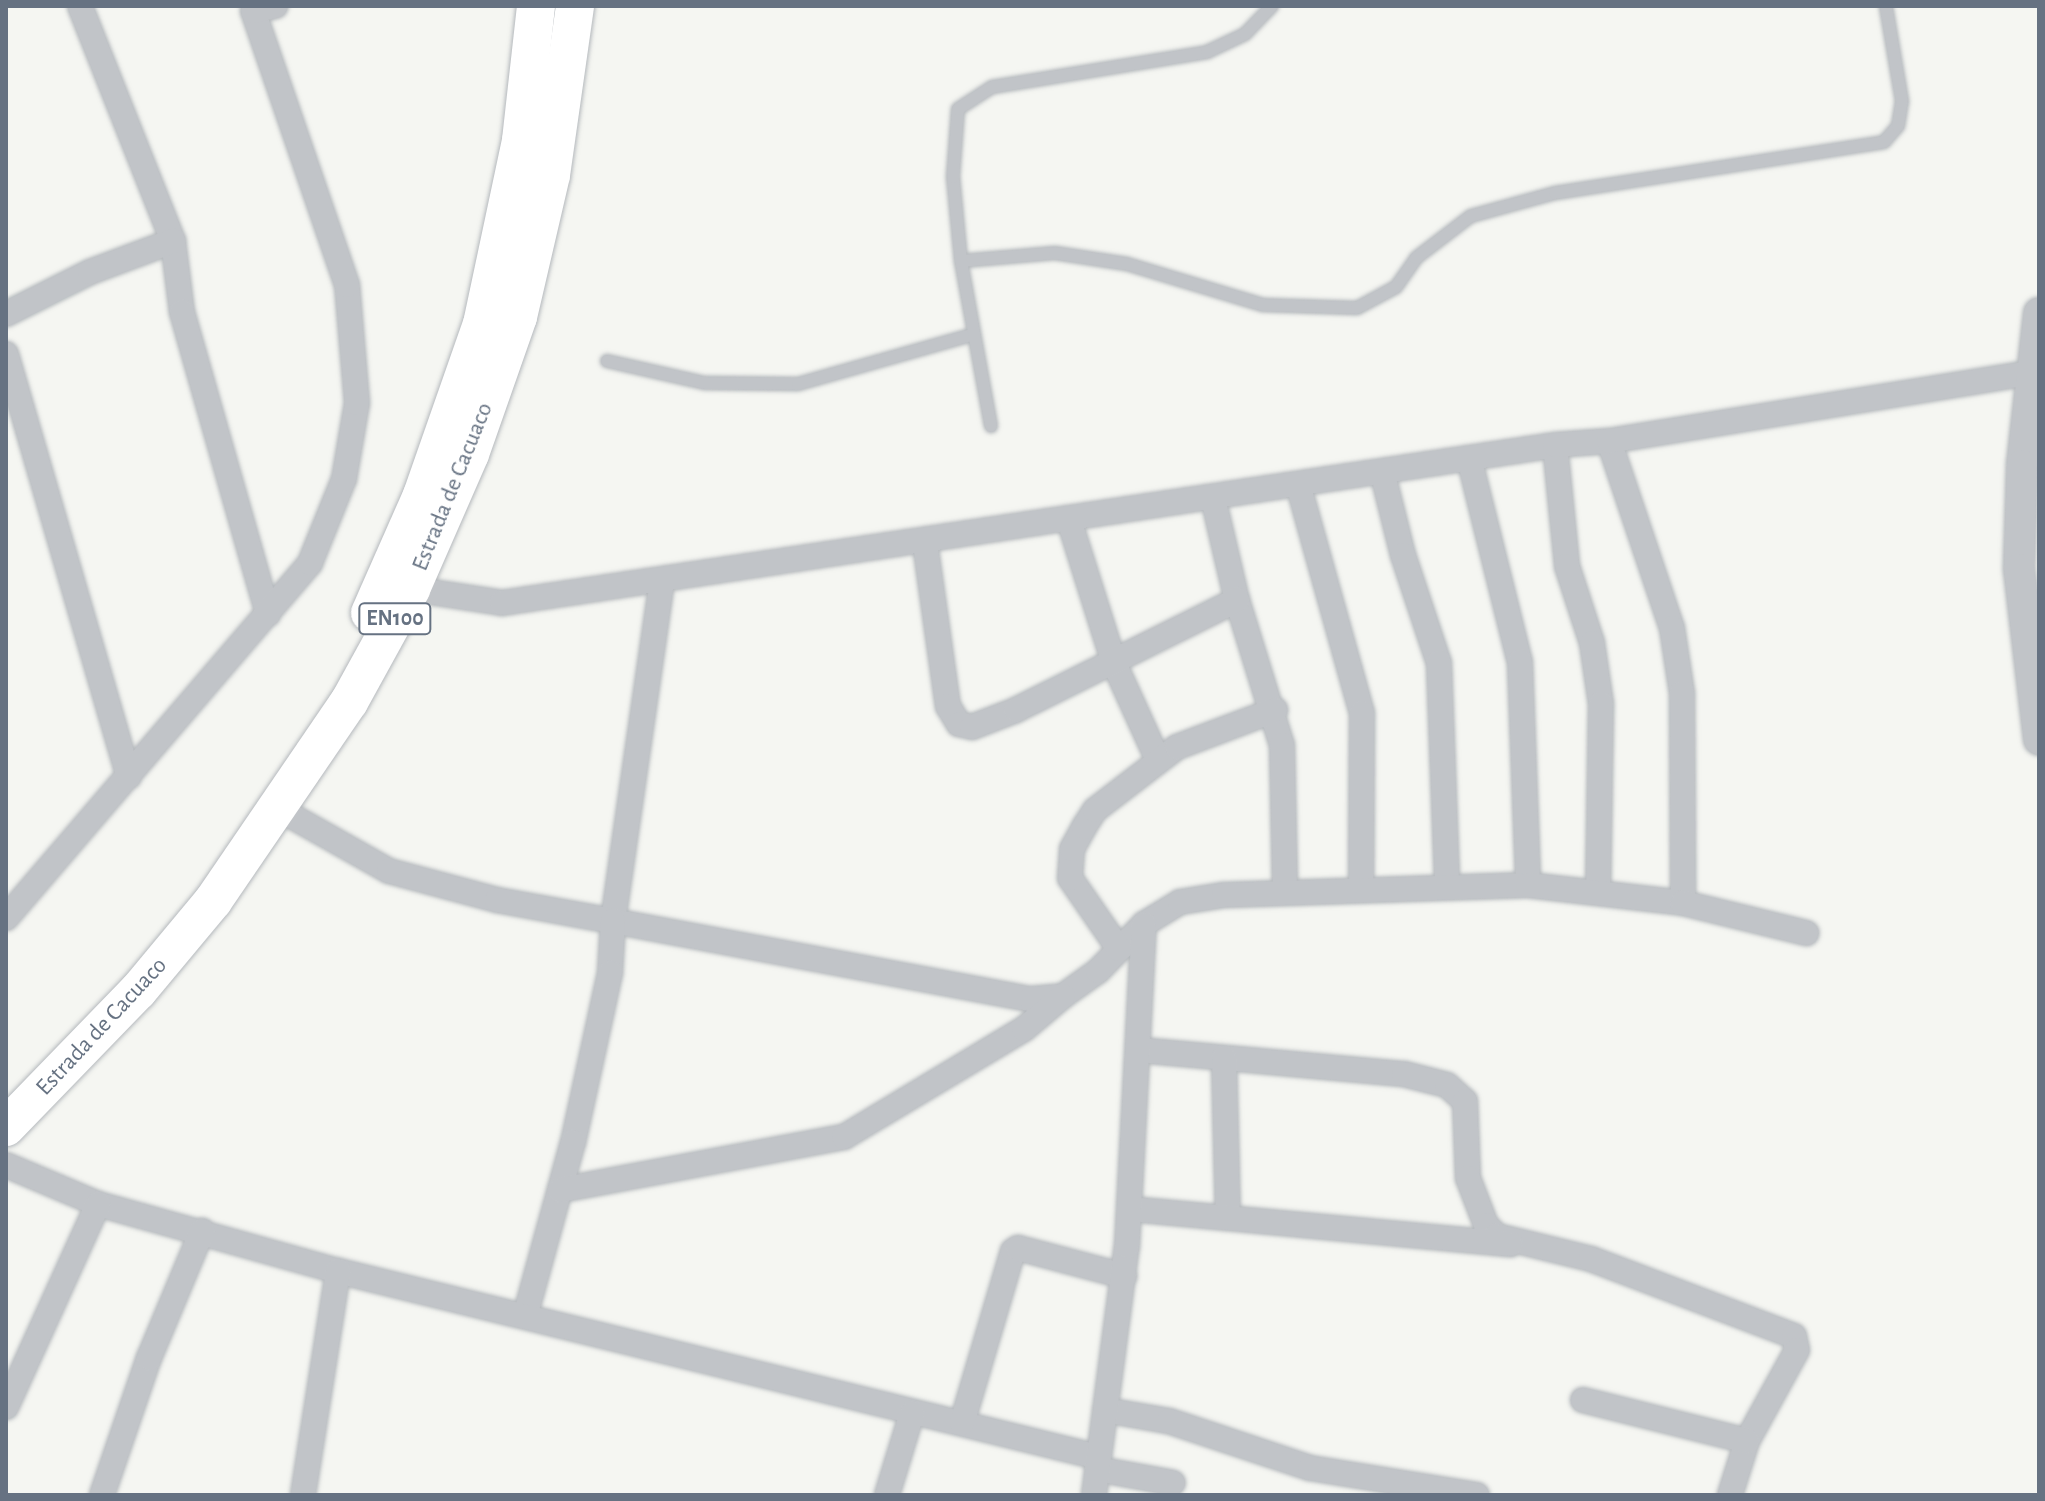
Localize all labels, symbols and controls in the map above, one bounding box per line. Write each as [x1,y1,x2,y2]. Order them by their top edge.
street label: Estrada de Cacuaco [406,399,500,575]
road number: EN100 [357,601,433,637]
street label: Estrada de Cacuaco [31,952,173,1102]

